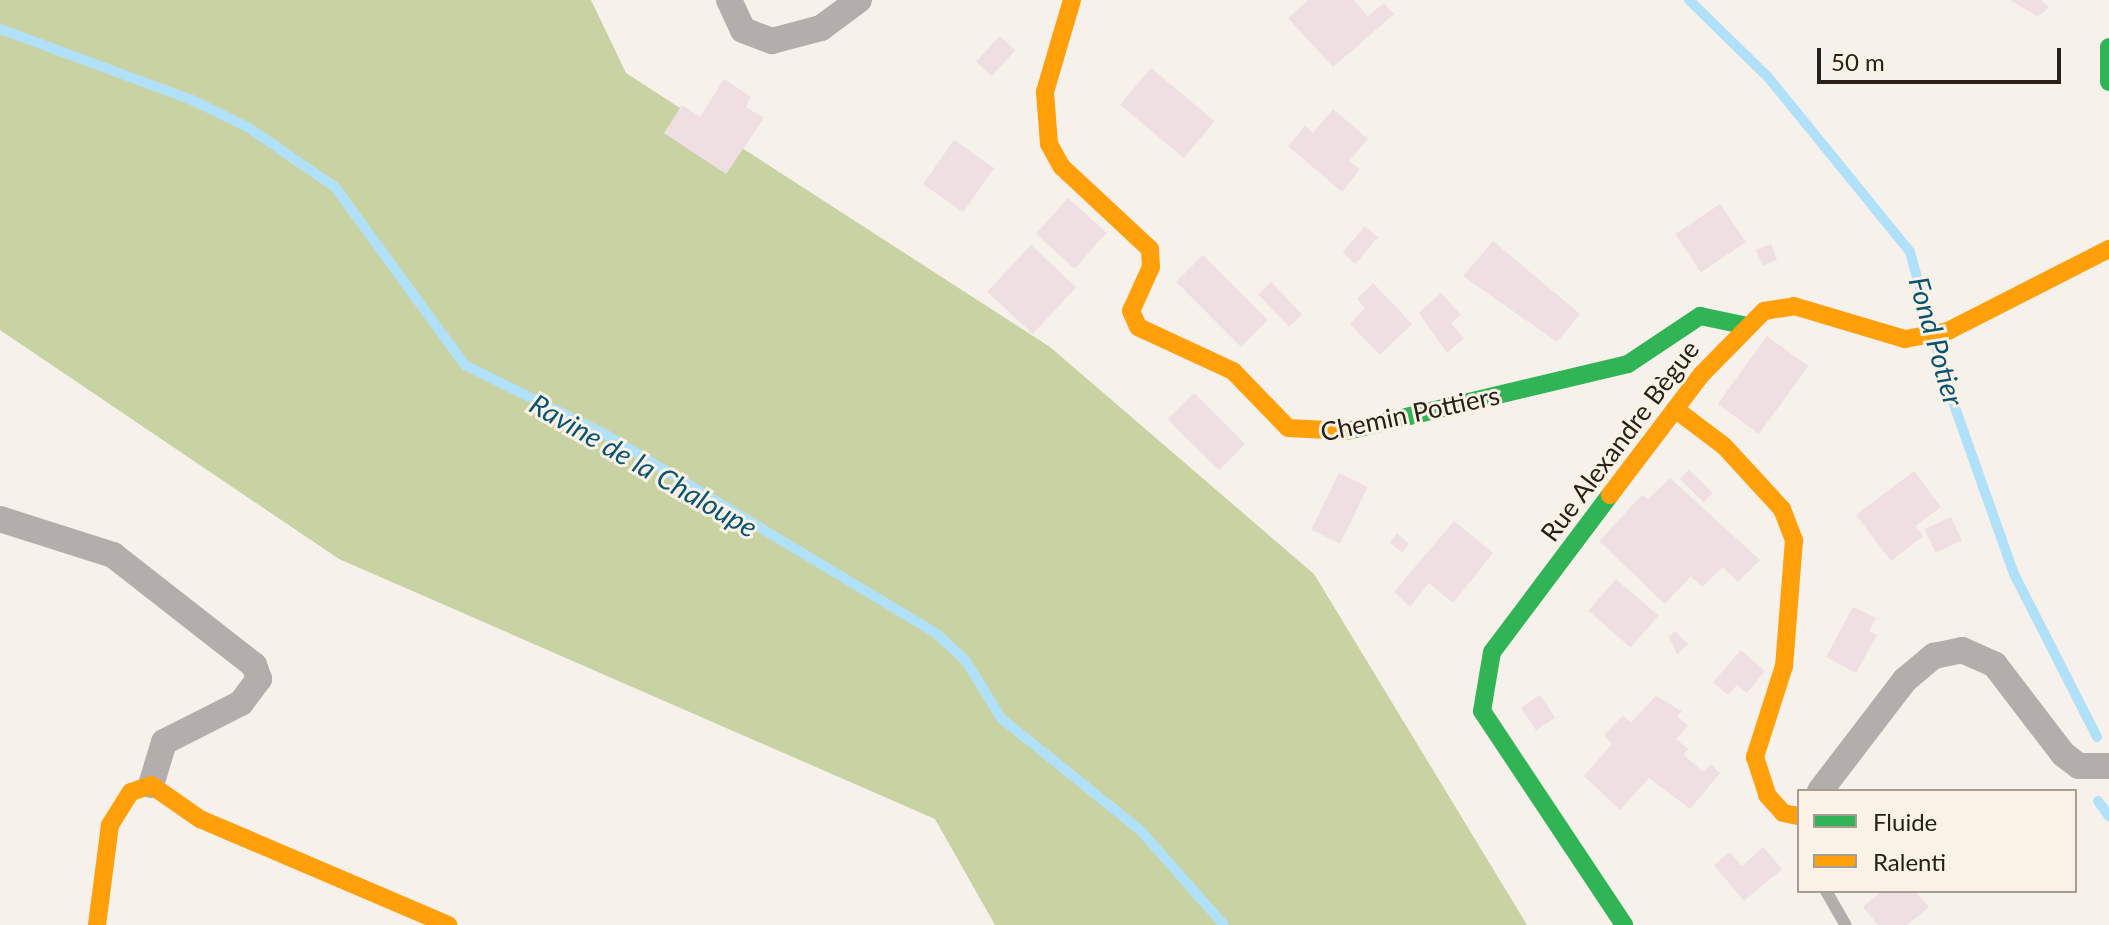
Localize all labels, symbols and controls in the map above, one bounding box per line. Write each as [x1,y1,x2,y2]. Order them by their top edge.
scale bar [1821,32,2065,82]
text: 50 m [1831,47,1885,76]
water label: Fond Potier [1903,273,1971,409]
street label: Rue Alexandre Bègue [1534,334,1706,548]
street label: Chemin Pottiers [1318,380,1502,448]
water label: Ravine de la Chaloupe [524,386,764,544]
legend [1797,789,2077,893]
text: Fluide [1873,807,1937,836]
text: Ralenti [1873,847,1946,876]

